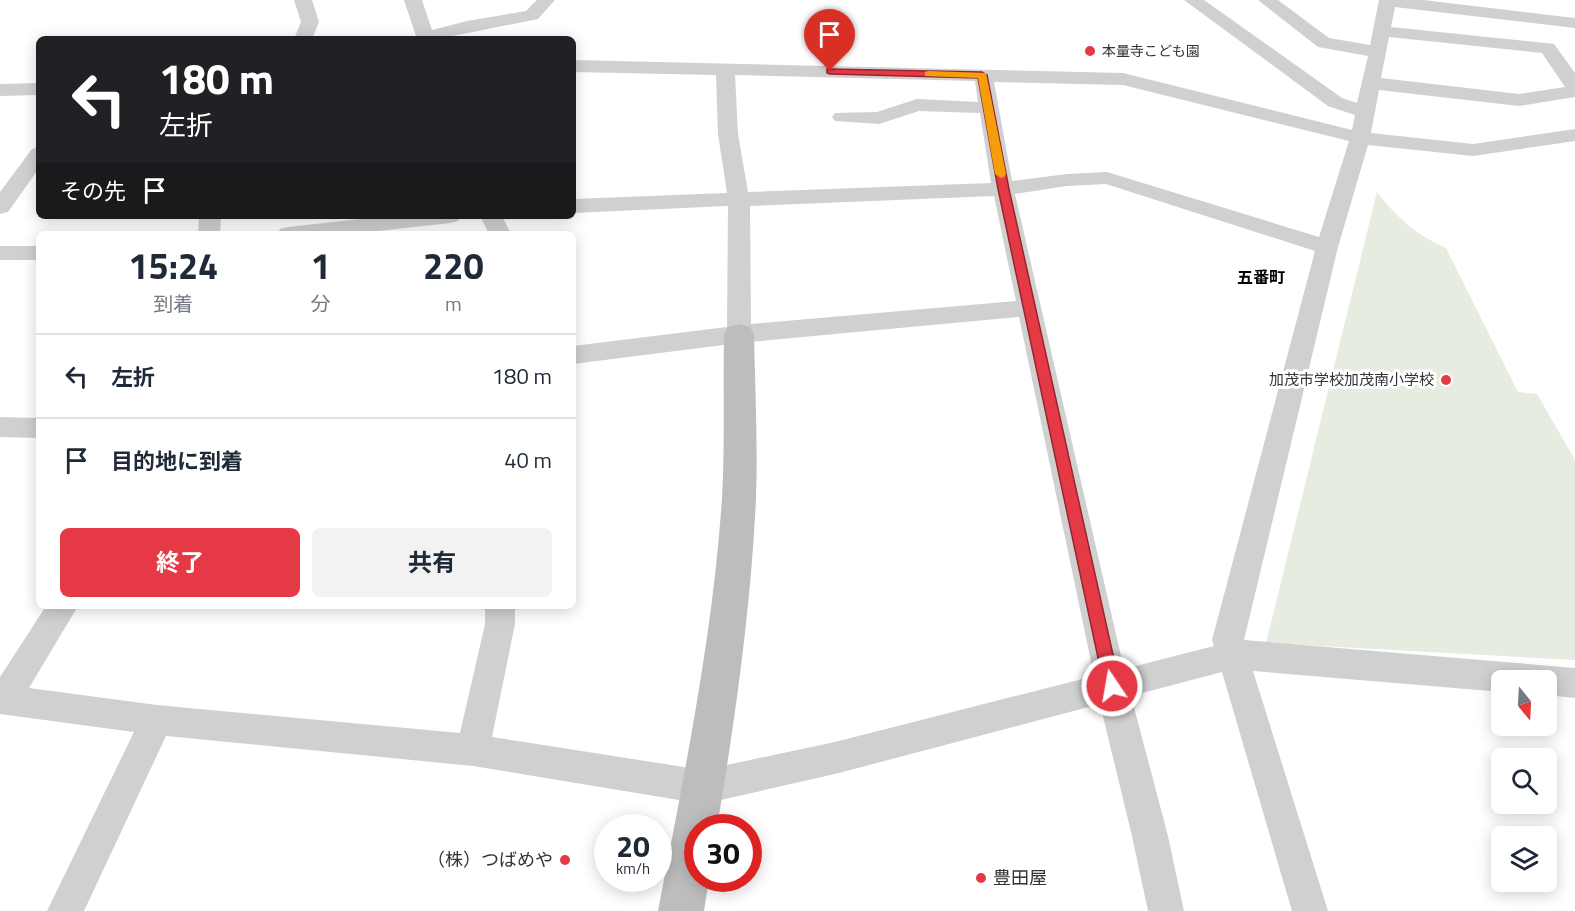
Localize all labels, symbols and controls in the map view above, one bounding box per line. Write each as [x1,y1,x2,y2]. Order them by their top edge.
pin [804,9,855,71]
icon: arrive [813,18,846,51]
place label: 本量寺こども園 [1102,40,1200,61]
marker: 本量寺こども園 [1083,44,1097,58]
text: 180 m [159,46,274,110]
icon: left [60,60,138,138]
text: 左折 [159,104,213,145]
text: その先 [60,174,126,208]
icon: arrive [138,174,171,207]
text: 15:24 [128,238,218,293]
text: 1 [311,238,331,293]
text: 220 [423,238,484,293]
district label: 五番町 [1237,265,1285,289]
text: 到着 [153,288,193,319]
text: 分 [311,288,331,319]
text: m [445,288,462,319]
text: 180 m [492,359,552,393]
icon: left [60,360,93,393]
text: 左折 [111,360,155,394]
place label: 加茂市学校加茂南小学校 [1269,368,1434,391]
marker: 加茂市学校加茂南小学校 [1439,373,1453,387]
text: 40 m [504,443,552,477]
icon: arrive [60,444,93,477]
text: 目的地に到着 [111,444,243,478]
button: 終了 [60,528,300,597]
button: 共有 [312,528,552,597]
position arrow [1080,654,1144,718]
north arrow [1491,670,1557,736]
map controls [1491,670,1557,892]
button: search [1491,748,1557,814]
speed limit sign: 30 [684,814,762,892]
text: 20 [616,823,650,869]
button: layers [1491,826,1557,892]
place label: （株）つばめや [427,846,553,873]
marker: （株）つばめや [558,853,572,867]
text: km/h [616,857,650,880]
place label: 豊田屋 [993,864,1047,891]
marker: 豊田屋 [974,871,988,885]

